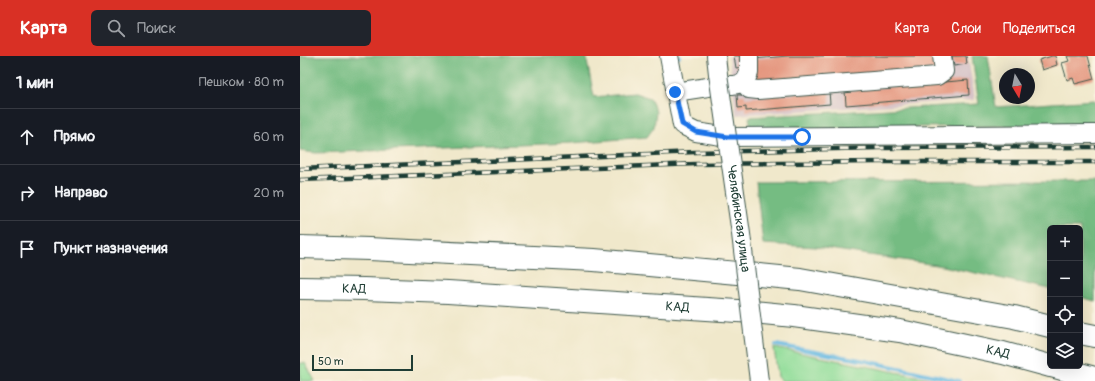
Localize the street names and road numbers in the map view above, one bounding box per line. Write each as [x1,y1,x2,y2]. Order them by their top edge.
street label: Челябинская улица [723,164,754,273]
street label: КАД [342,281,366,297]
street label: КАД [665,298,690,316]
street label: КАД [985,342,1012,363]

